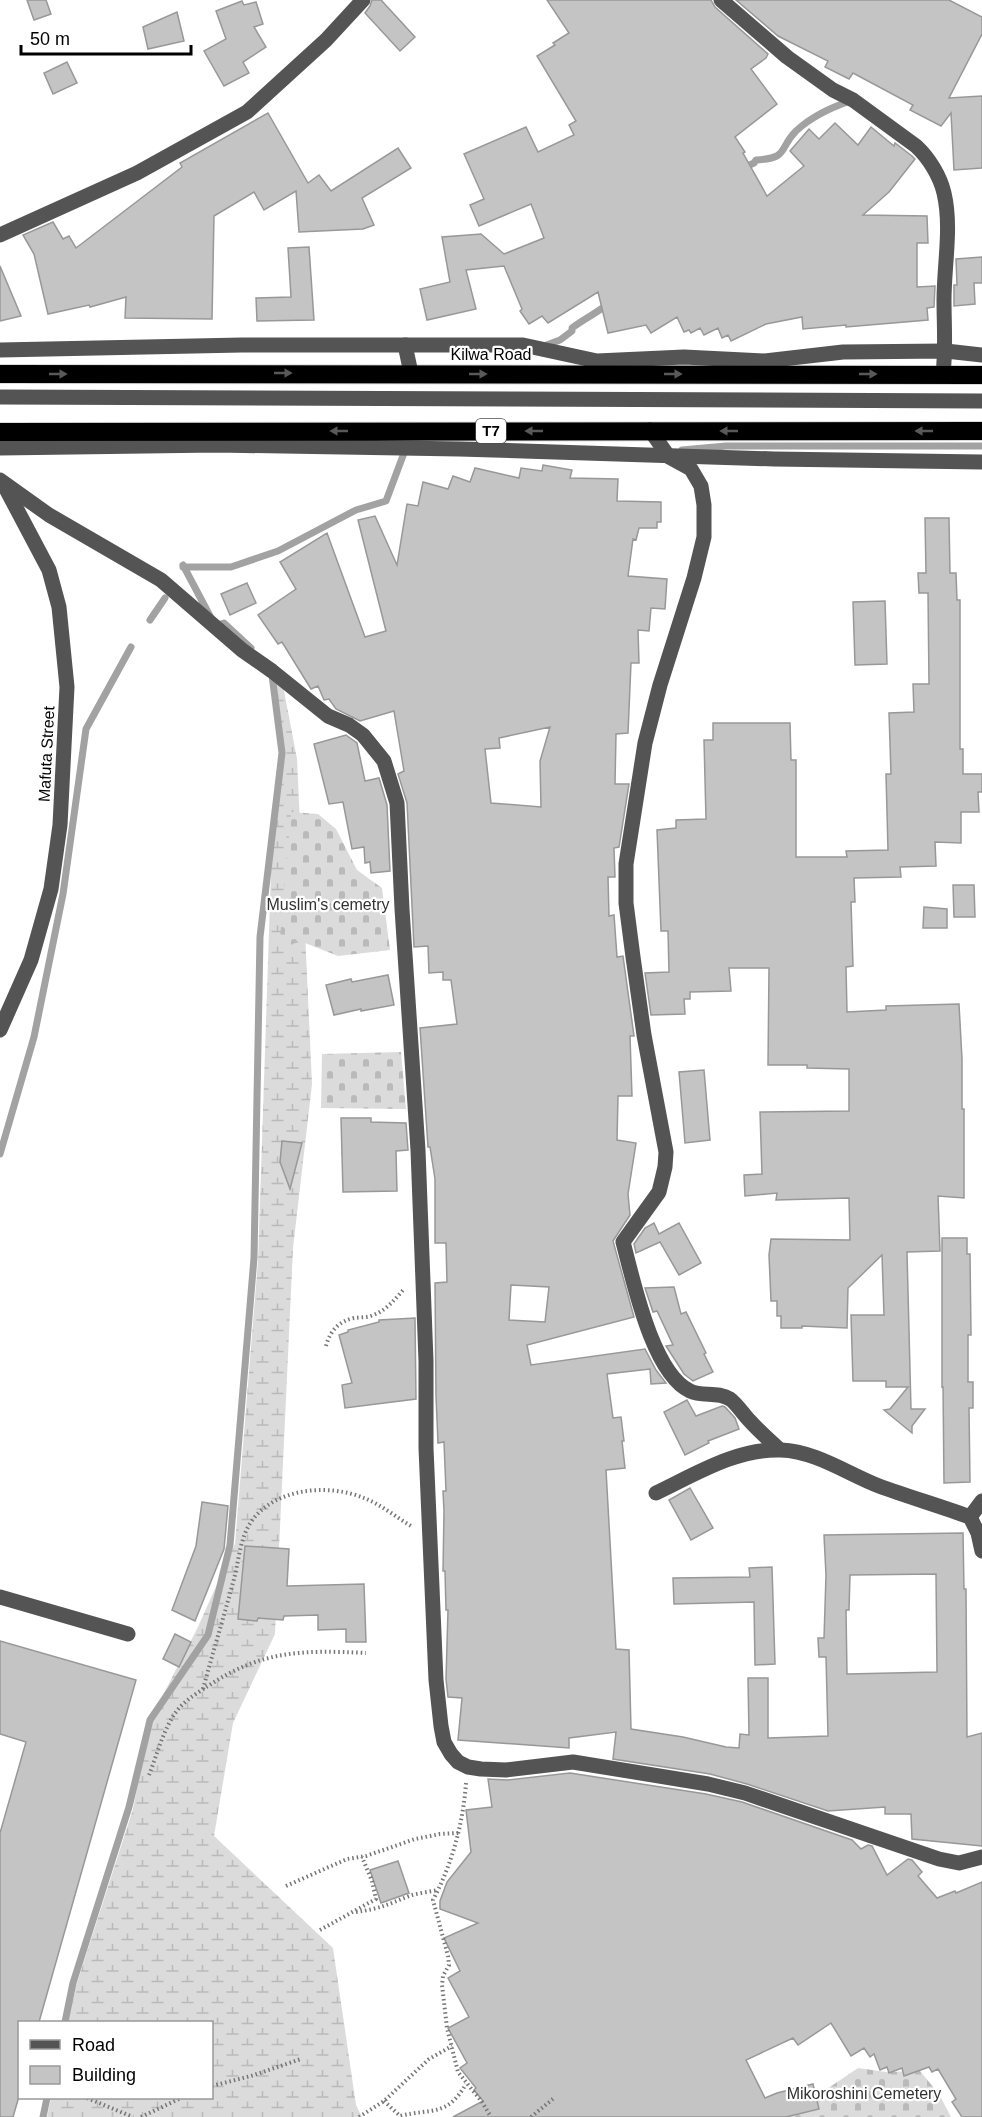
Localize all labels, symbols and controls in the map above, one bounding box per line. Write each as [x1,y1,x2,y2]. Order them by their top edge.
scale bar [21,18,190,56]
text: 50 m [30,29,70,49]
street label: Kilwa Road [451,346,531,363]
one-way arrow [273,368,292,378]
one-way arrow [49,369,68,379]
one-way arrow [468,369,487,379]
one-way arrow [663,369,682,379]
one-way arrow [858,369,877,379]
road number: T7 [476,419,506,443]
one-way arrow [329,426,348,436]
one-way arrow [524,426,543,436]
one-way arrow [719,426,738,436]
one-way arrow [914,426,933,436]
street label: Mafuta Street [35,705,58,802]
park label: Muslim's cemetry [266,896,390,913]
legend [18,2021,213,2099]
text: Road [72,2035,115,2055]
text: Building [72,2065,136,2085]
park label: Mikoroshini Cemetery [787,2085,941,2102]

